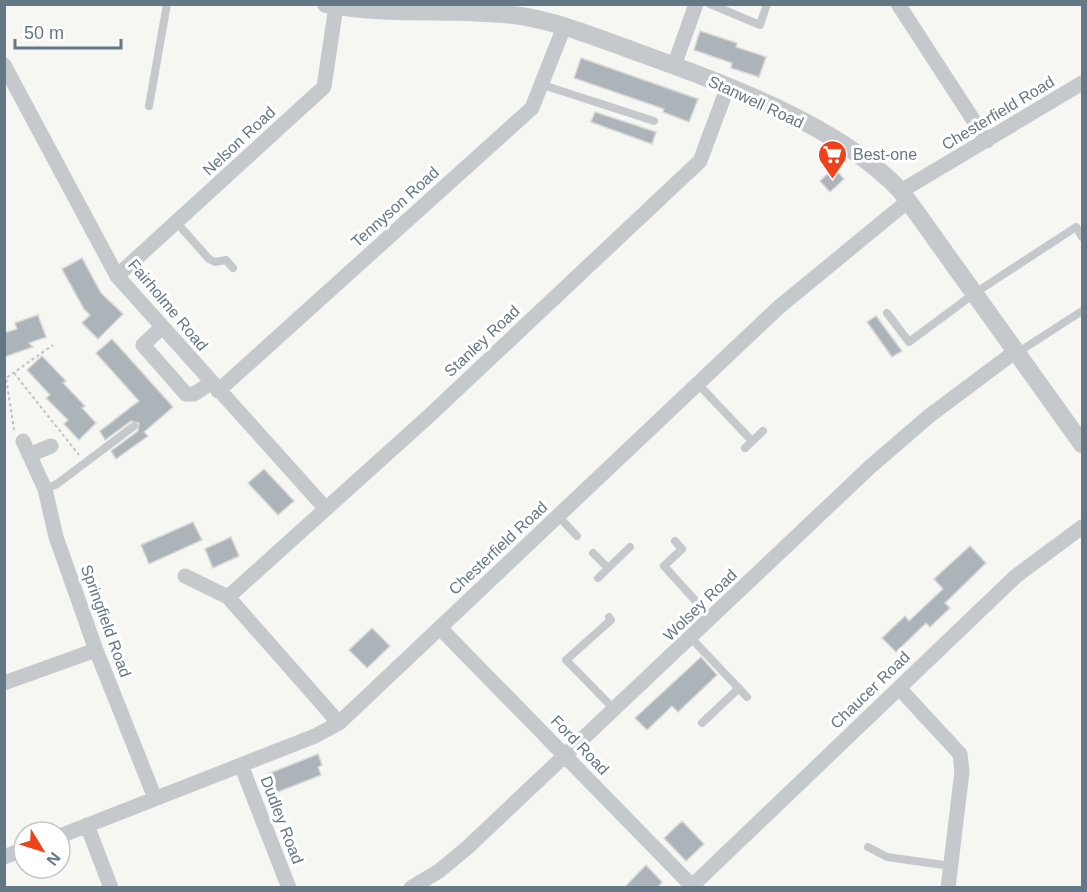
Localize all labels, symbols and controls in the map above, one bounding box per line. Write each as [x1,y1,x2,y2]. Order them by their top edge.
scale bar [15,12,122,50]
text: 50 m [24,23,64,43]
street label: Stanwell Road [706,72,806,132]
street label: Chesterfield Road [939,73,1057,153]
street label: Nelson Road [199,103,279,179]
supermarket icon: Best-one [816,138,848,180]
place label: Best-one [853,146,917,163]
street label: Tennyson Road [348,163,442,251]
street label: Fairholme Road [125,256,211,354]
street label: Stanley Road [441,302,523,380]
street label: Chesterfield Road [445,498,551,598]
street label: Springfield Road [78,563,134,679]
street label: Wolsey Road [660,566,740,644]
street label: Chaucer Road [827,648,913,732]
street label: Ford Road [548,712,612,778]
street label: Dudley Road [257,774,307,866]
north arrow [12,820,72,880]
text: N [43,849,64,869]

